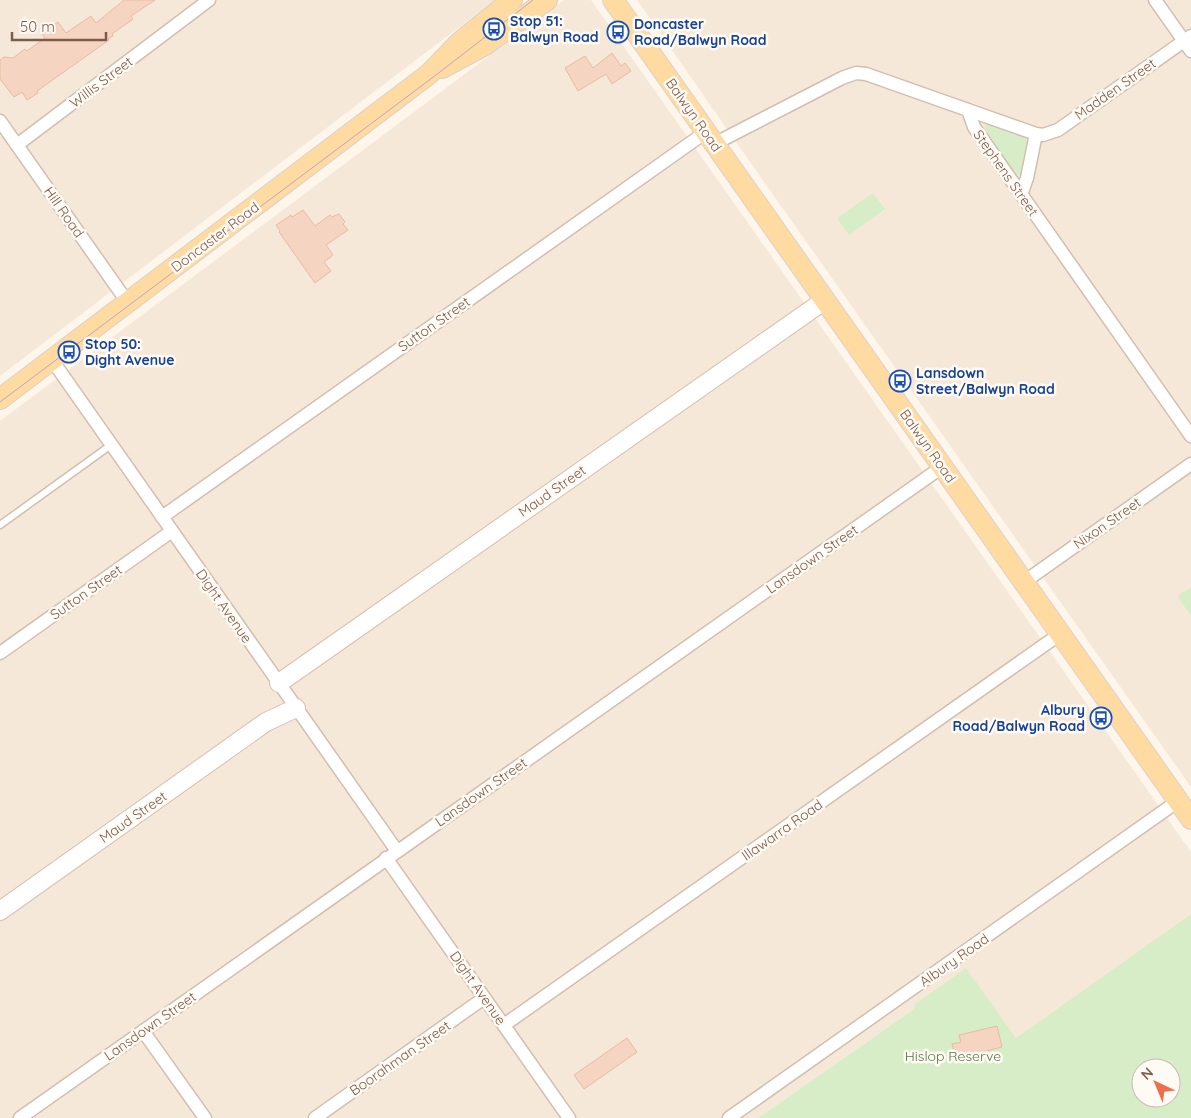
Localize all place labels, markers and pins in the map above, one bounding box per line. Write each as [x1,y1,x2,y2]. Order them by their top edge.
place label: Stop 51: Balwyn Road [510,12,599,46]
place label: Doncaster Road/Balwyn Road [634,15,766,49]
bus stop icon: Stop 51: Balwyn Road [482,17,506,41]
bus stop icon: Doncaster Road/Balwyn Road [606,20,630,44]
place label: Stop 50: Dight Avenue [85,335,175,369]
bus stop icon: Stop 50: Dight Avenue [57,340,81,364]
place label: Lansdown Street/Balwyn Road [916,364,1055,398]
bus stop icon: Lansdown Street/Balwyn Road [888,369,912,393]
place label: Albury Road/Balwyn Road [953,701,1085,735]
bus stop icon: Albury Road/Balwyn Road [1089,706,1113,730]

